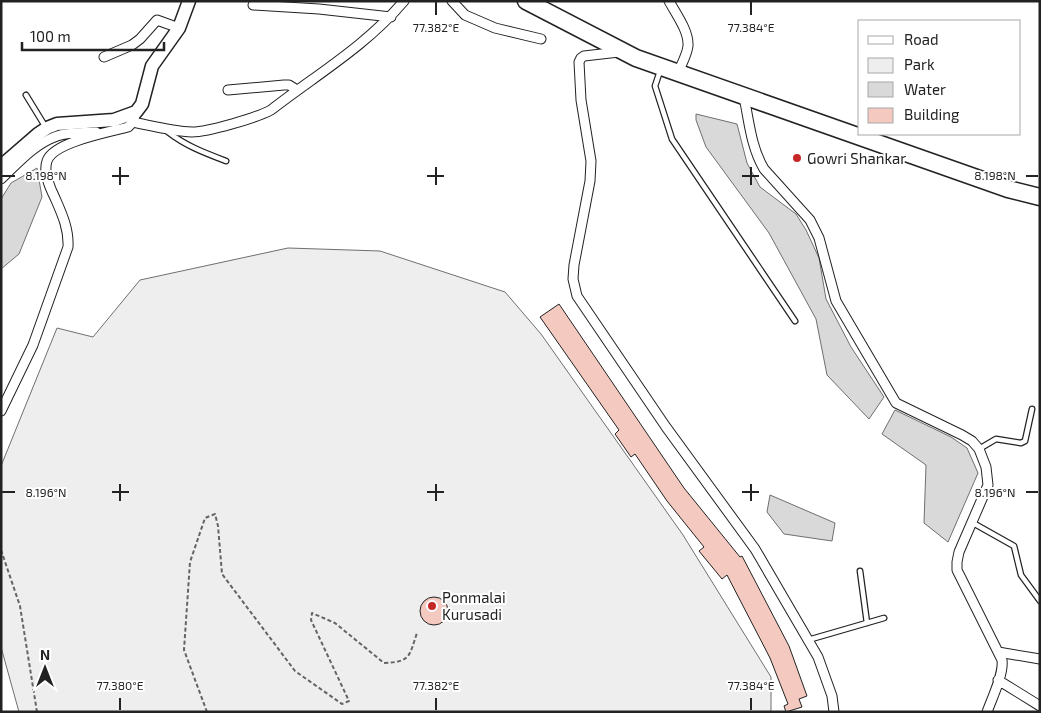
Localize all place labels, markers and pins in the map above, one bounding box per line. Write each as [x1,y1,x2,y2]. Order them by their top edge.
place label: Gowri Shankar [807,149,906,167]
marker: Gowri Shankar [791,152,803,164]
place label: Ponmalai Kurusadi [442,588,506,623]
marker: Ponmalai Kurusadi [426,600,438,612]

